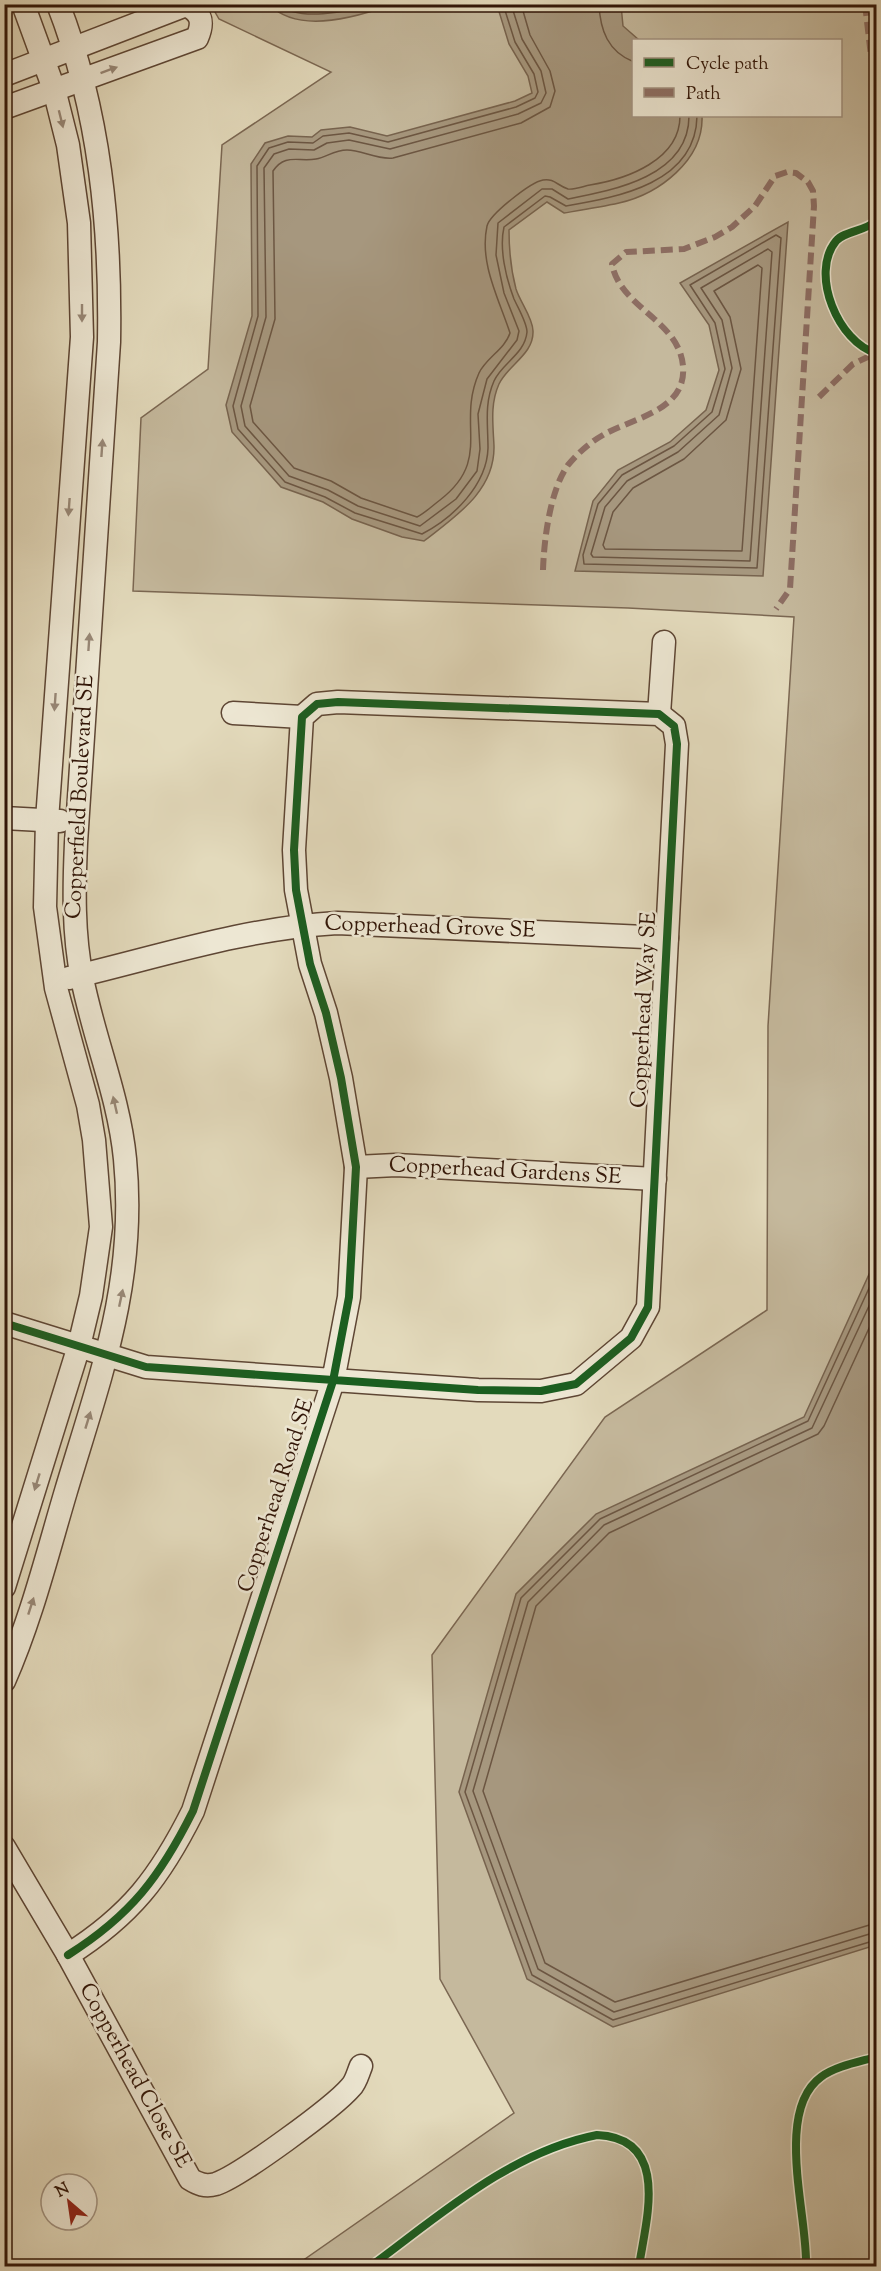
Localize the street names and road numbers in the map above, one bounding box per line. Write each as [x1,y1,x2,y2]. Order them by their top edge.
street label: Copperfield Boulevard SE [59,674,103,920]
street label: Copperhead Grove SE [324,908,536,948]
street label: Copperhead Way SE [624,911,666,1109]
street label: Copperhead Gardens SE [388,1150,622,1194]
street label: Copperhead Road SE [231,1395,323,1597]
street label: Copperhead Close SE [70,1978,198,2174]

